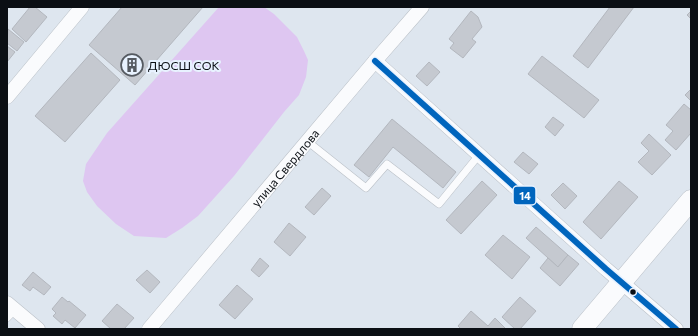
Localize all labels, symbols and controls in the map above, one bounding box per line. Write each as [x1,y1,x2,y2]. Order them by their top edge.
building icon: ДЮСШ СОК [119,52,145,78]
place label: ДЮСШ СОК [148,58,220,72]
street label: улица Свердлова [248,126,322,209]
line badge: 14 [513,186,536,205]
text: 14 [519,189,531,202]
unlabelled marker [628,287,638,297]

